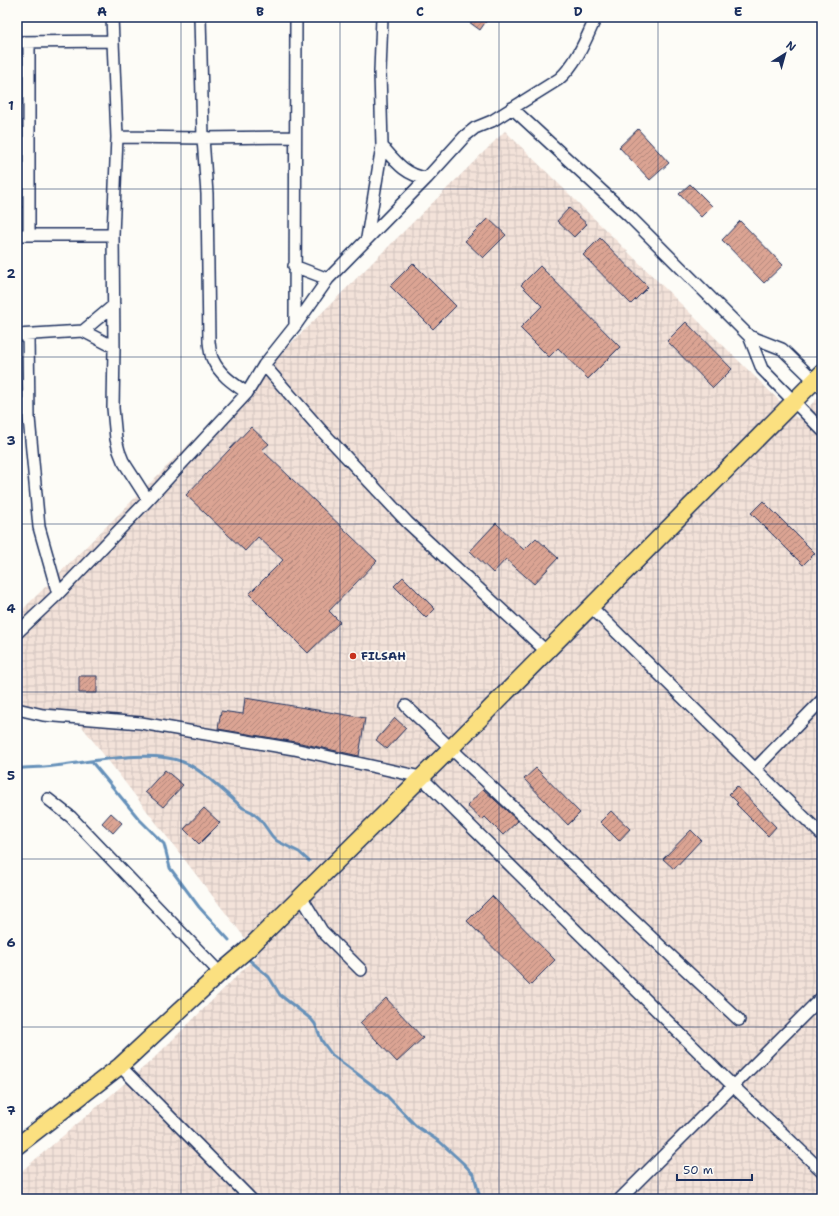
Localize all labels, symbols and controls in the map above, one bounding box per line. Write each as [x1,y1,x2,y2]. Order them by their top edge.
text: A [97,3,107,20]
text: B [256,3,264,20]
text: C [416,3,424,20]
text: D [573,3,583,20]
text: E [734,3,743,20]
north arrow [765,34,805,74]
text: N [783,38,799,55]
text: 1 [8,97,14,114]
text: 2 [6,265,16,282]
text: 3 [6,432,16,449]
text: 4 [6,600,16,617]
place label: FILSAH [361,648,406,664]
marker: FILSAH [348,651,358,661]
text: 5 [7,767,15,784]
text: 6 [6,934,16,951]
text: 7 [6,1102,16,1119]
scale bar [677,1156,752,1182]
text: 50 m [683,1162,713,1178]

